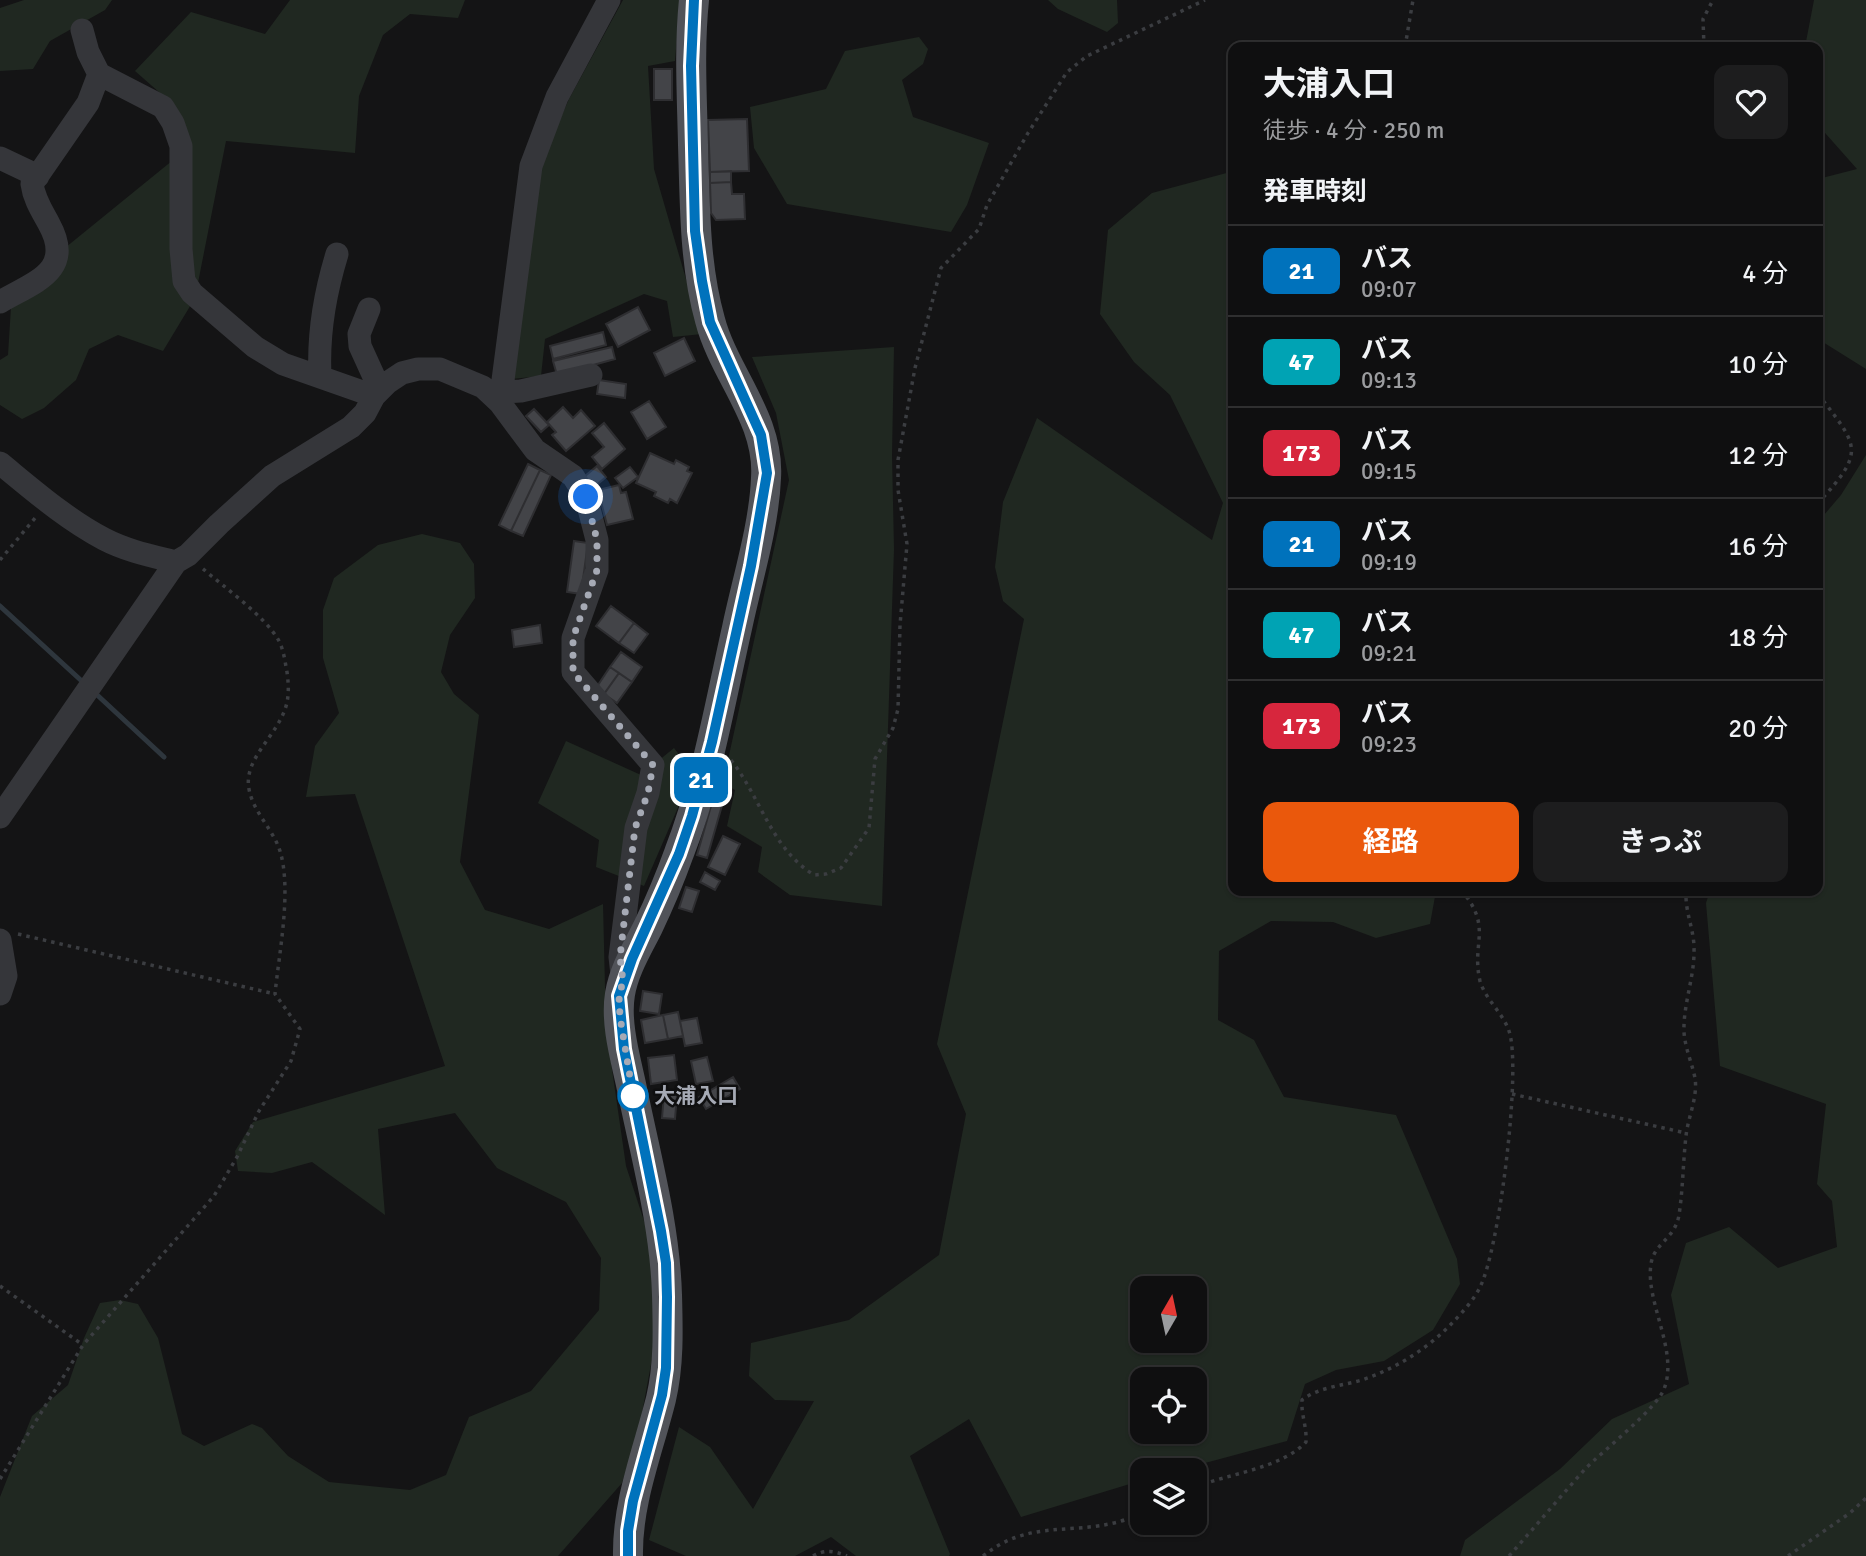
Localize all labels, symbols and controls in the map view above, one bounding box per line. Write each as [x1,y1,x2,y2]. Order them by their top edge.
text: 大浦入口 [1263,64,1395,105]
button: heart [1714,65,1788,139]
text: 徒歩 · 4 分 · 250 m [1263,116,1444,145]
text: 発車時刻 [1263,176,1367,208]
text: バス [1361,243,1413,275]
text: 21 [1289,256,1314,286]
text: 4 分 [1742,258,1788,290]
text: 09:07 [1361,275,1417,304]
text: バス [1361,334,1413,366]
text: 47 [1289,347,1314,377]
text: 10 分 [1728,349,1788,381]
text: 09:13 [1361,366,1417,395]
text: バス [1361,425,1413,457]
text: 173 [1282,438,1321,468]
text: 12 分 [1728,440,1788,472]
text: 09:15 [1361,457,1417,486]
your location [568,479,603,514]
text: バス [1361,516,1413,548]
text: 21 [1289,529,1314,559]
text: 16 分 [1728,531,1788,563]
text: 09:19 [1361,548,1417,577]
text: バス [1361,607,1413,639]
text: 47 [1289,620,1314,650]
text: 18 分 [1728,622,1788,654]
text: 09:21 [1361,639,1417,668]
text: バス [1361,698,1413,730]
text: 173 [1282,711,1321,741]
text: 20 分 [1728,713,1788,745]
text: 09:23 [1361,730,1417,759]
line badge: 21 [670,757,732,803]
text: 21 [688,765,714,795]
button: 経路 [1263,802,1519,882]
button: きっぷ [1533,802,1788,882]
marker: 大浦入口 [618,1081,648,1111]
place label: 大浦入口 [654,1083,738,1109]
north arrow [1130,1276,1208,1353]
map controls [1130,1276,1207,1535]
button: locate [1130,1367,1207,1444]
button: layers [1130,1458,1207,1535]

